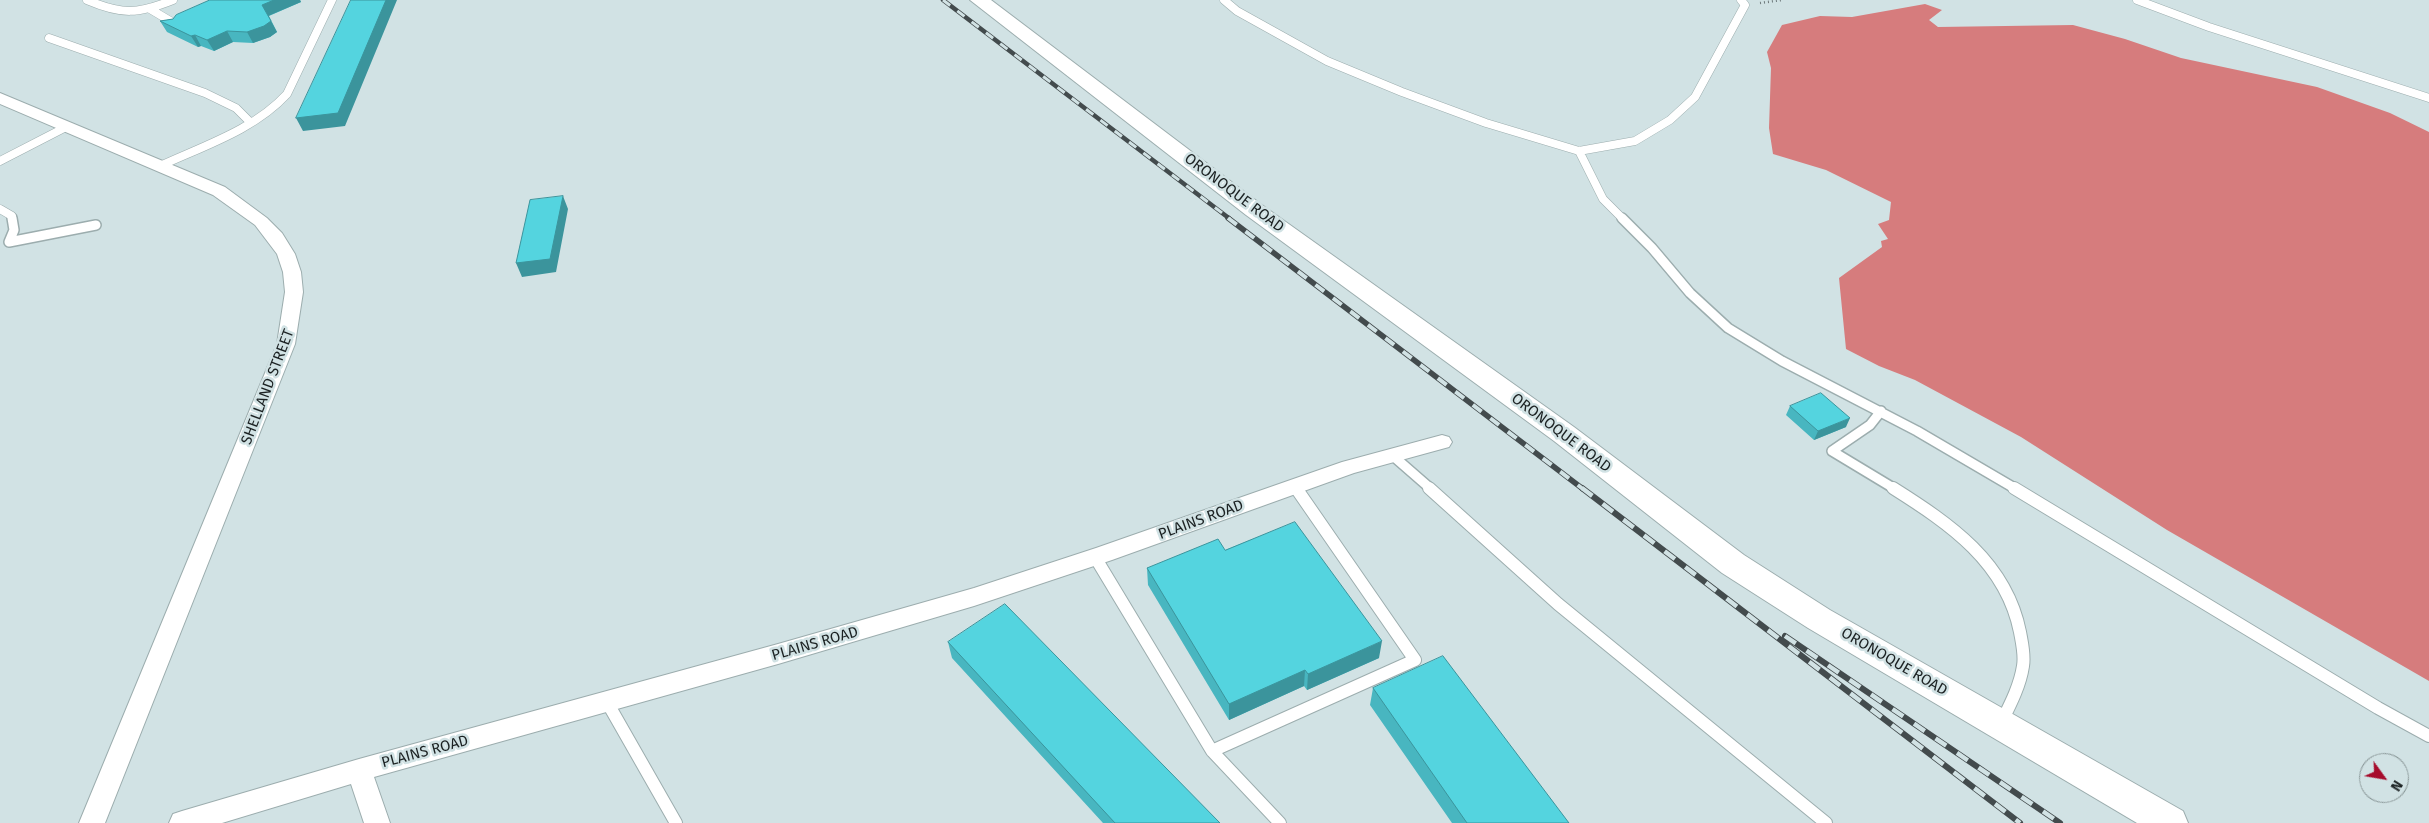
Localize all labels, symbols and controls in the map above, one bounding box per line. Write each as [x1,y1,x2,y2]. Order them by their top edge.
street label: ORONOQUE ROAD [1181,150,1287,236]
street label: SHELLAND STREET [238,327,298,447]
street label: ORONOQUE ROAD [1508,390,1614,476]
street label: PLAINS ROAD [1156,496,1246,544]
street label: PLAINS ROAD [770,623,860,665]
street label: ORONOQUE ROAD [1838,624,1950,700]
street label: PLAINS ROAD [380,732,470,772]
north arrow [2359,753,2409,803]
text: N [2387,777,2406,794]

